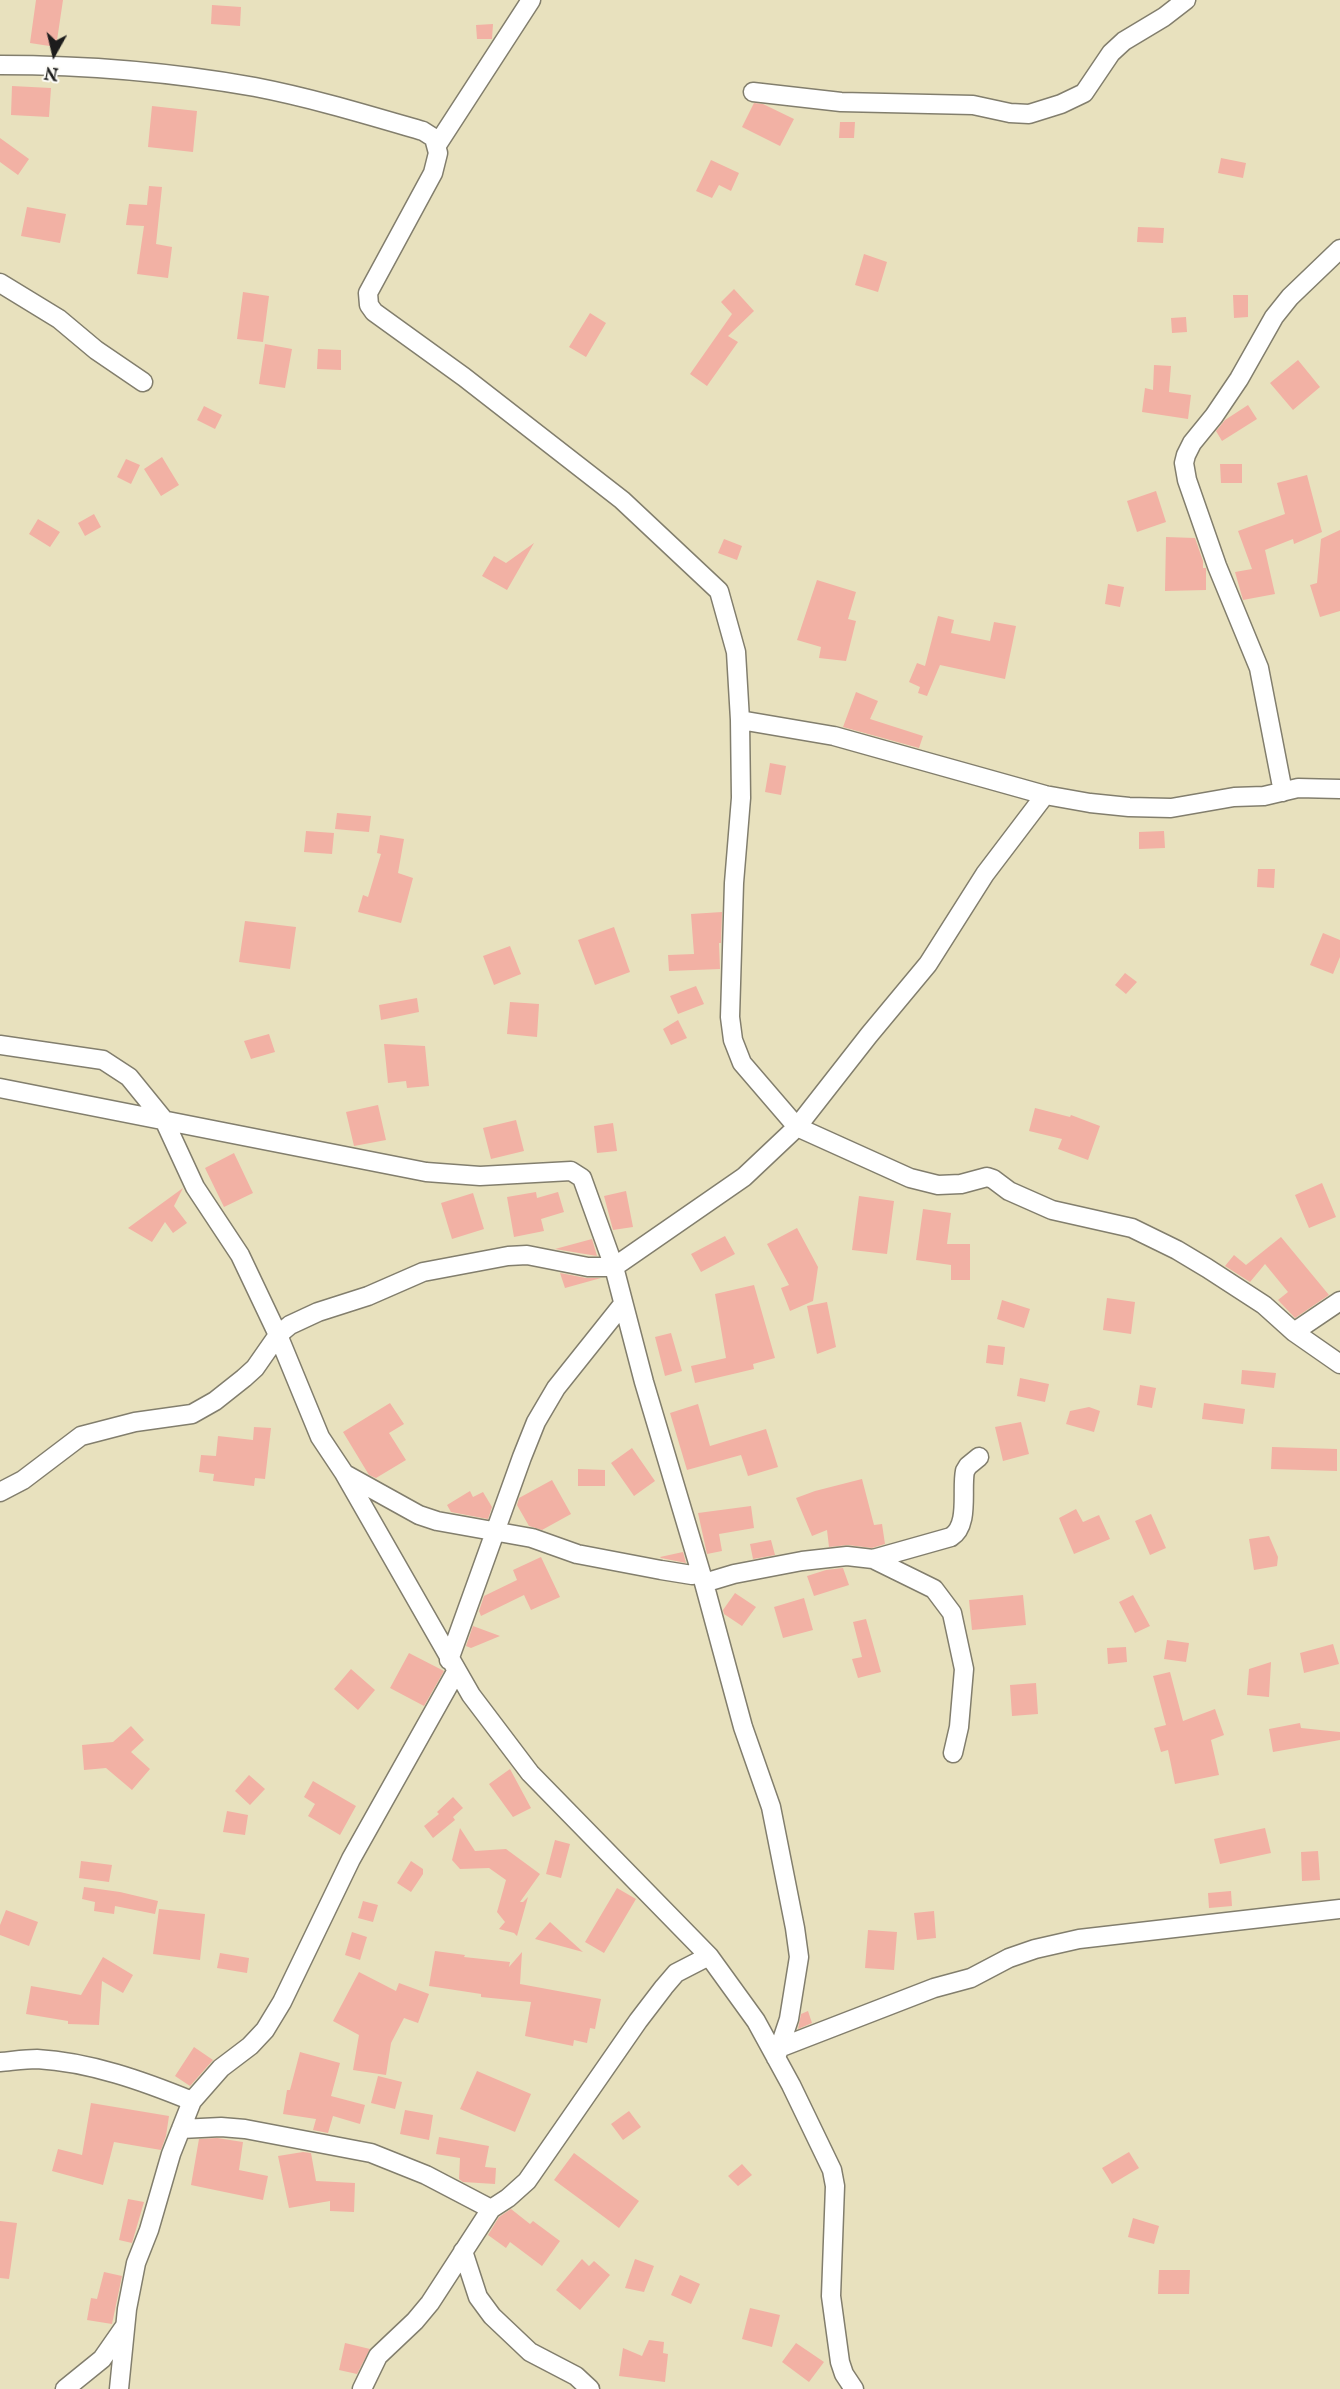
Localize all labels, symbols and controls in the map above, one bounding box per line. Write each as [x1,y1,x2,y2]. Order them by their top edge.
north arrow [24,24,84,84]
text: N [43,61,60,83]

